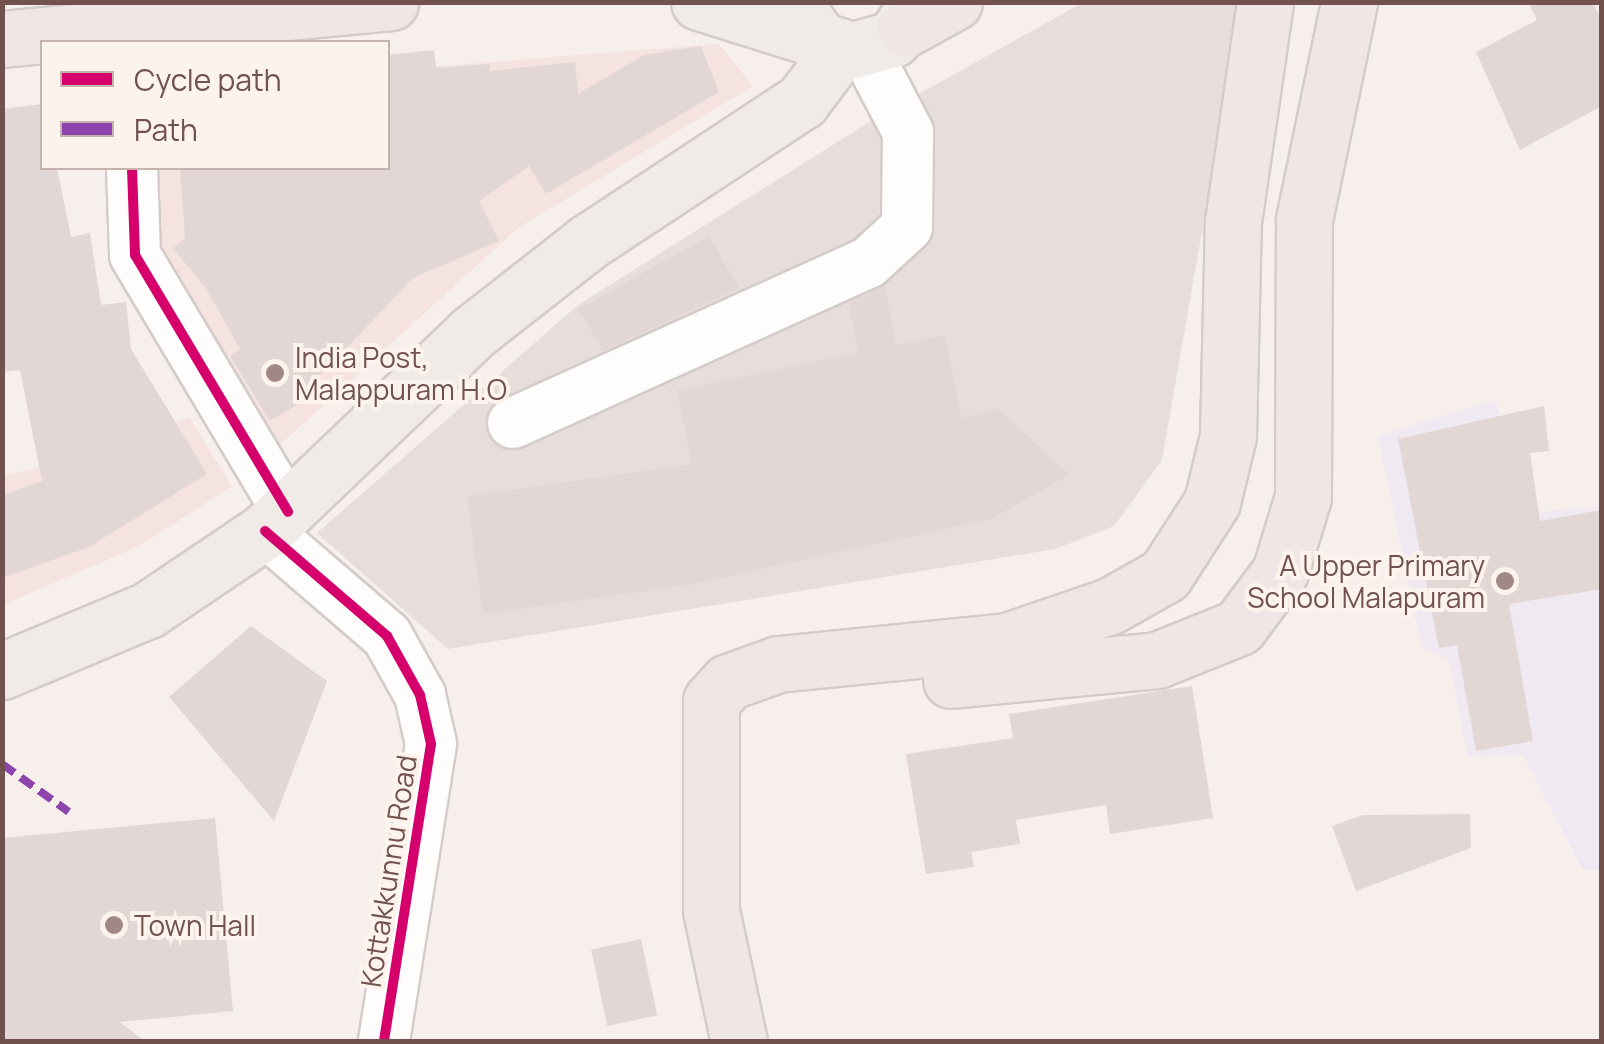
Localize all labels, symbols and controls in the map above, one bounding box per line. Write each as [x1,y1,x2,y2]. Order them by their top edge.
legend [40,40,390,170]
text: Cycle path [134,59,282,100]
text: Path [134,109,198,150]
place label: India Post, Malappuram H.O [295,340,507,406]
marker: India Post, Malappuram H.O [264,362,286,384]
place label: A Upper Primary School Malapuram [1247,548,1485,614]
marker: A Upper Primary School Malapuram [1494,570,1516,592]
street label: Kottakkunnu Road [353,752,423,990]
place label: Town Hall [134,908,256,942]
marker: Town Hall [103,914,125,936]

